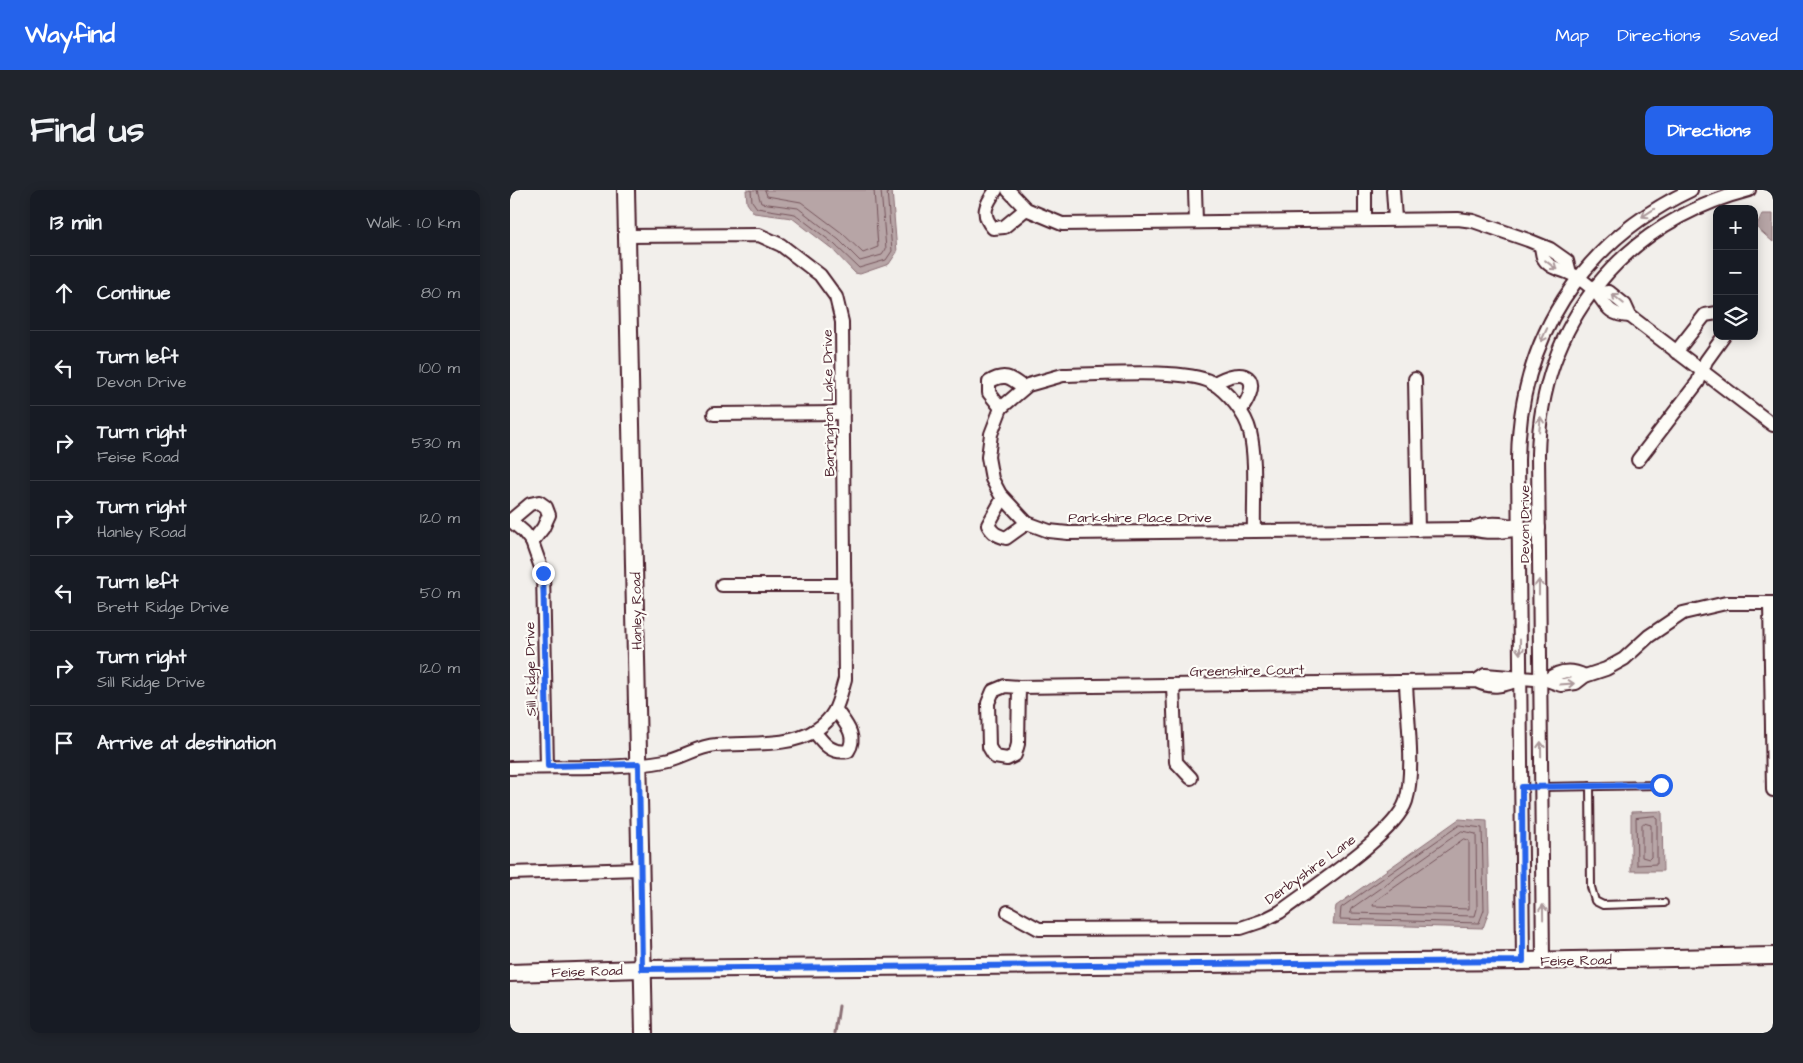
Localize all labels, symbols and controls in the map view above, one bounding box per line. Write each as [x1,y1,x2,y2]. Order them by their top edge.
text: Wayfind [25,18,115,52]
text: Map [1555,23,1589,48]
text: Directions [1617,23,1701,48]
text: Saved [1729,23,1778,48]
text: Find us [30,106,144,155]
button: Directions [1645,106,1773,155]
map controls [1713,205,1758,340]
button: + [1713,205,1758,250]
text: 13 min [50,208,102,237]
one-way arrow [1641,208,1655,219]
text: Walk · 1.0 km [366,212,460,234]
button: − [1713,250,1758,295]
one-way arrow [1544,260,1558,270]
icon: ahead [50,279,78,307]
text: Continue [97,280,171,307]
text: 80 m [421,282,460,304]
one-way arrow [1611,293,1624,304]
button: layers [1713,295,1758,340]
one-way arrow [1539,327,1548,342]
street label: Barrington Lake Drive [818,329,840,477]
text: Turn left [97,344,178,371]
icon: left [50,354,78,382]
text: 100 m [419,357,460,379]
text: Devon Drive [97,371,186,393]
one-way arrow [1535,416,1545,432]
text: Turn right [97,419,186,446]
icon: right [50,429,78,457]
text: 530 m [412,432,460,454]
text: Feise Road [97,446,179,468]
street label: Devon Drive [1515,485,1535,563]
text: Turn right [97,494,186,521]
icon: right [50,504,78,532]
text: 120 m [420,507,460,529]
street label: Parkshire Place Drive [1068,508,1212,528]
text: Hanley Road [97,521,186,543]
route end [532,562,555,585]
text: Turn left [97,569,178,596]
street label: Hanley Road [626,572,648,650]
icon: left [50,579,78,607]
one-way arrow [1534,579,1544,595]
text: 50 m [420,582,460,604]
text: Brett Ridge Drive [97,596,229,618]
street label: Sill Ridge Drive [520,621,542,716]
one-way arrow [1515,638,1525,654]
text: Turn right [97,644,186,671]
icon: right [50,654,78,682]
text: 120 m [420,657,460,679]
street label: Greenshire Court [1189,660,1305,682]
text: Sill Ridge Drive [97,671,205,693]
one-way arrow [1559,679,1575,688]
icon: arrive [50,729,78,757]
text: Arrive at destination [97,730,276,757]
one-way arrow [1536,741,1545,757]
route start [1650,774,1673,797]
street label: Derbyshire Lane [1261,830,1361,910]
one-way arrow [1538,904,1548,920]
street label: Feise Road [1540,950,1612,972]
street label: Feise Road [551,961,623,983]

